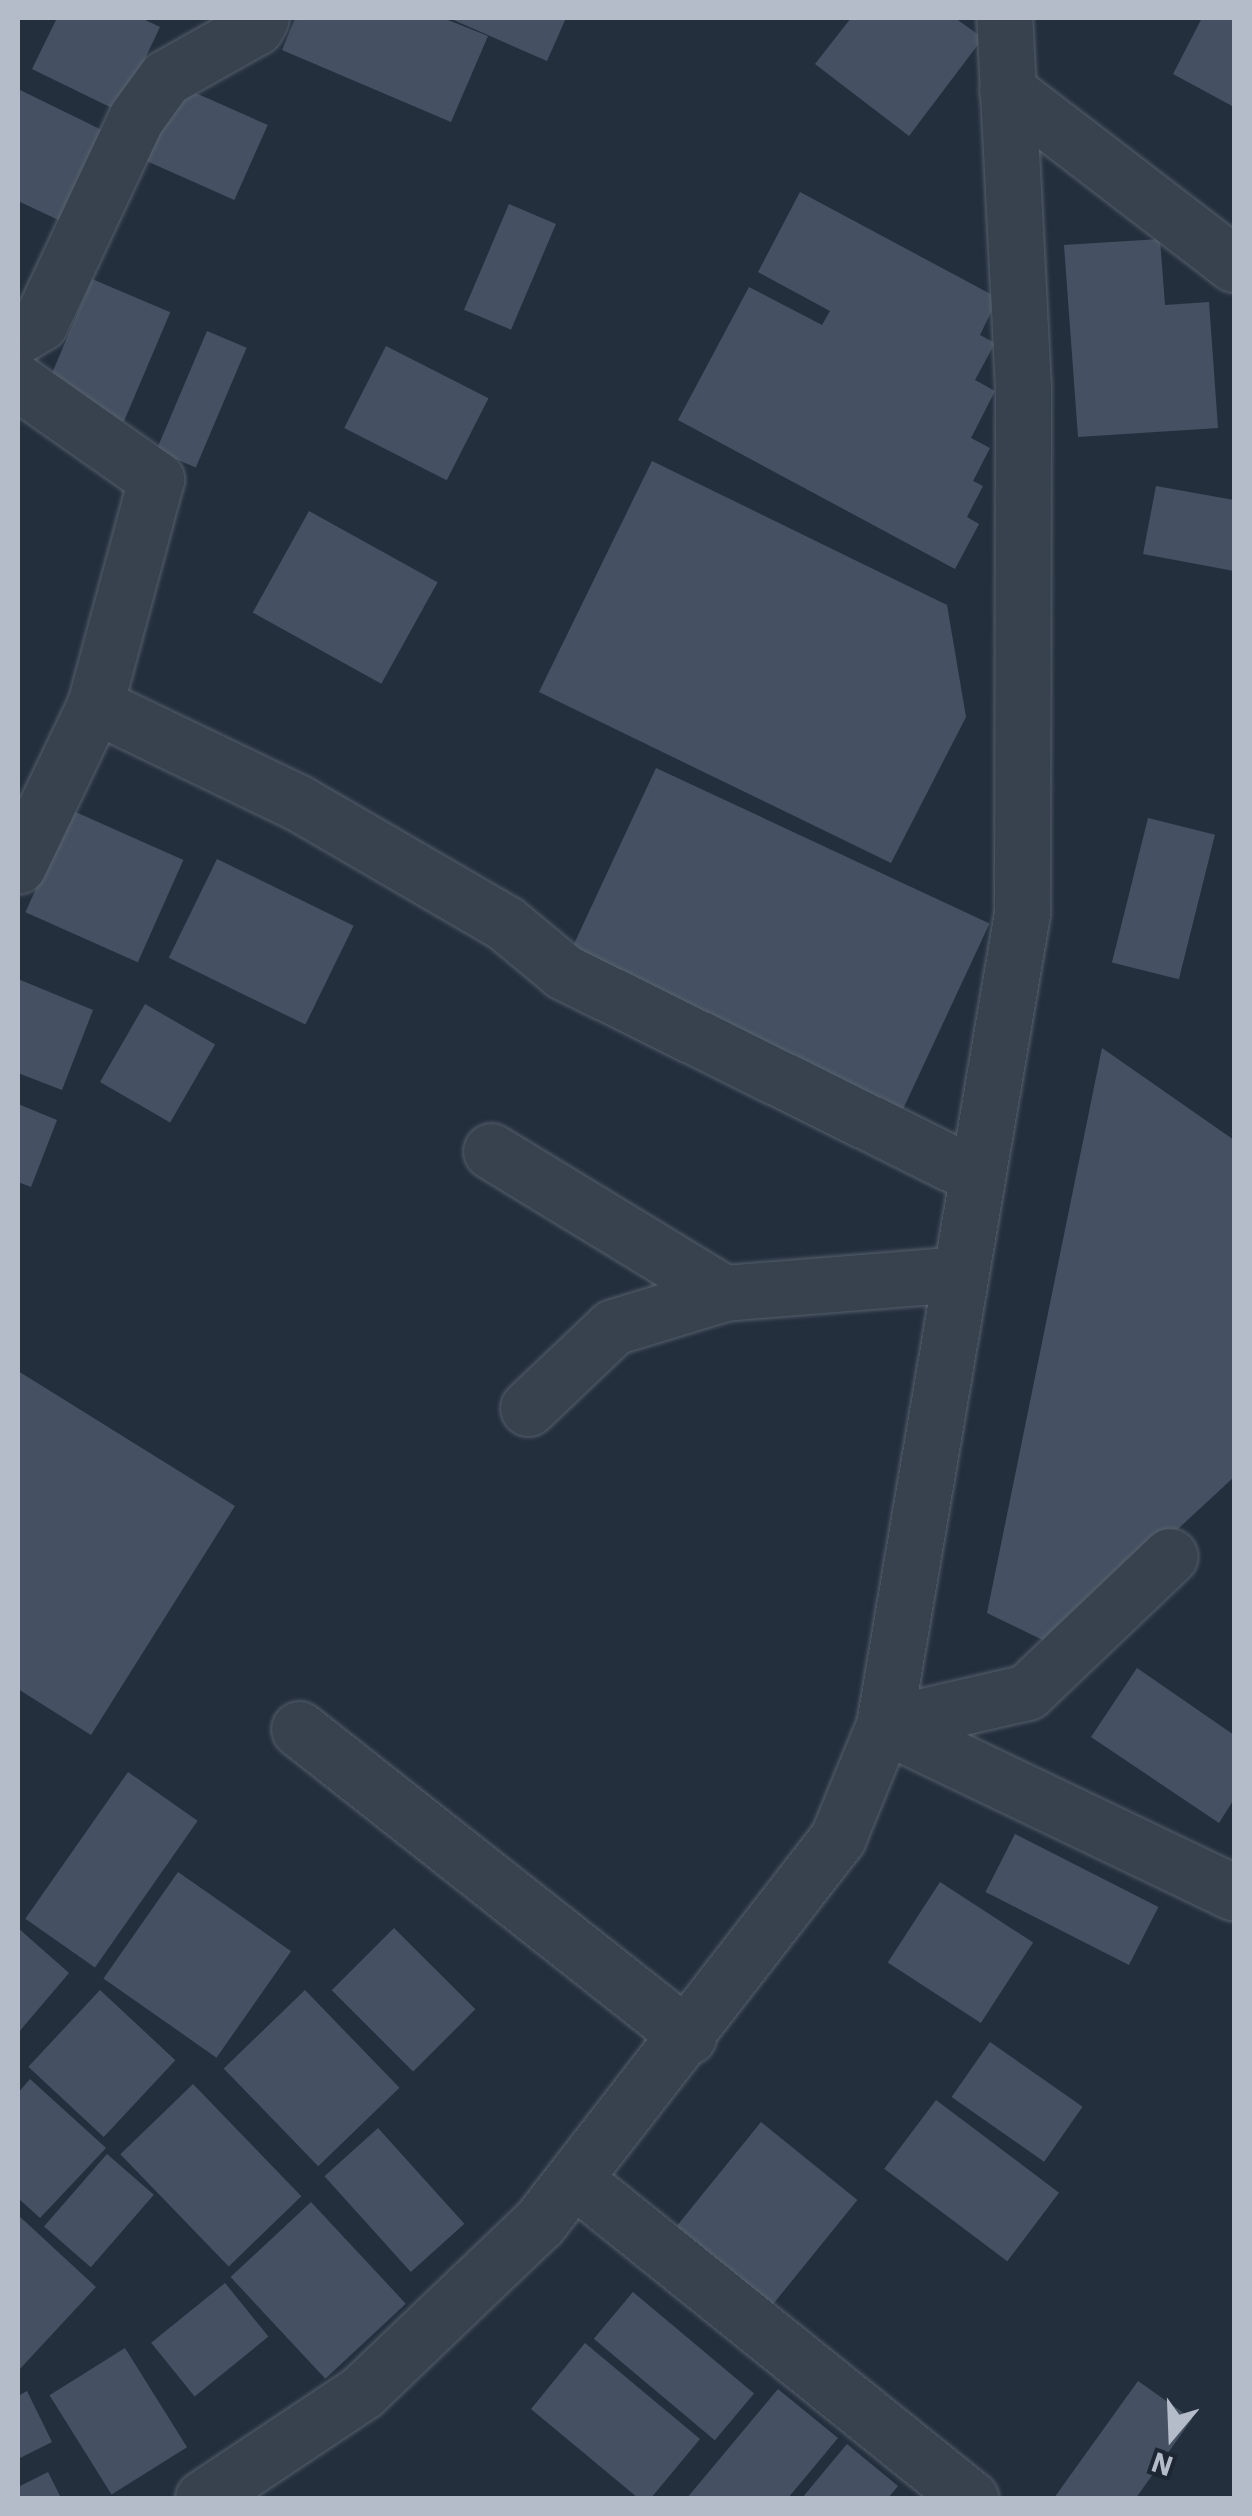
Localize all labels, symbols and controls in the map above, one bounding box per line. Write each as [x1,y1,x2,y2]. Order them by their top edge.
north arrow [1122,2386,1222,2486]
text: N [1146,2444,1178,2486]

